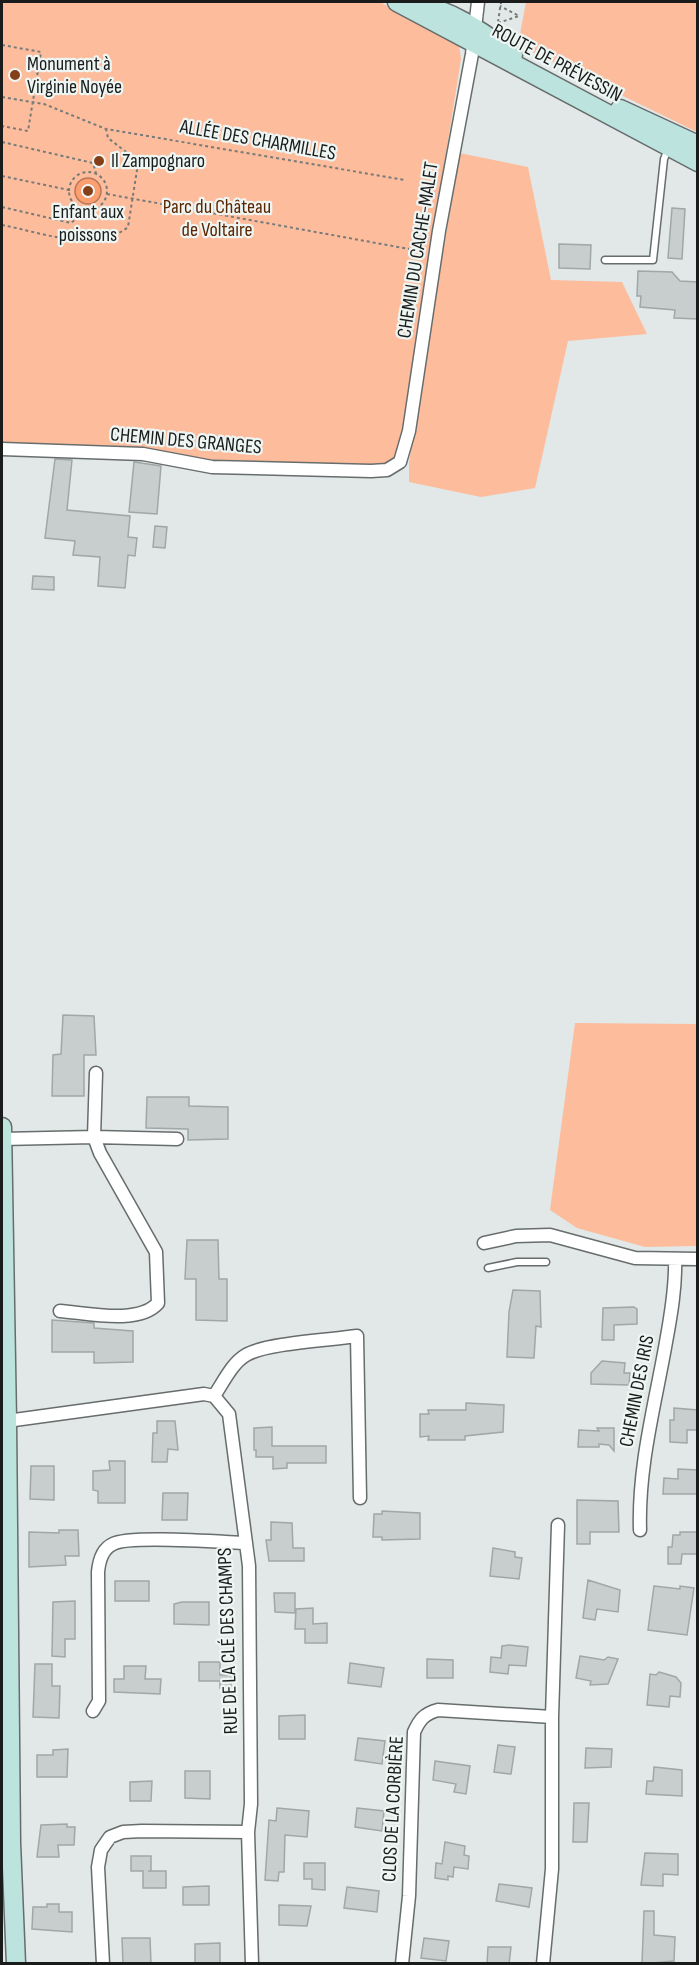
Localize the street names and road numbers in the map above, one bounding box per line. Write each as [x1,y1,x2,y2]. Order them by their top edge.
street label: ROUTE DE PRÉVESSIN [488,19,626,107]
street label: ALLÉE DES CHARMILLES [177,114,338,166]
street label: CHEMIN DU CACHE-MALET [392,160,444,340]
street label: CHEMIN DES GRANGES [109,422,263,460]
street label: CHEMIN DES IRIS [614,1333,660,1449]
street label: RUE DE LA CLÉ DES CHAMPS [213,1547,243,1735]
street label: CLOS DE LA CORBIÈRE [377,1735,409,1883]

